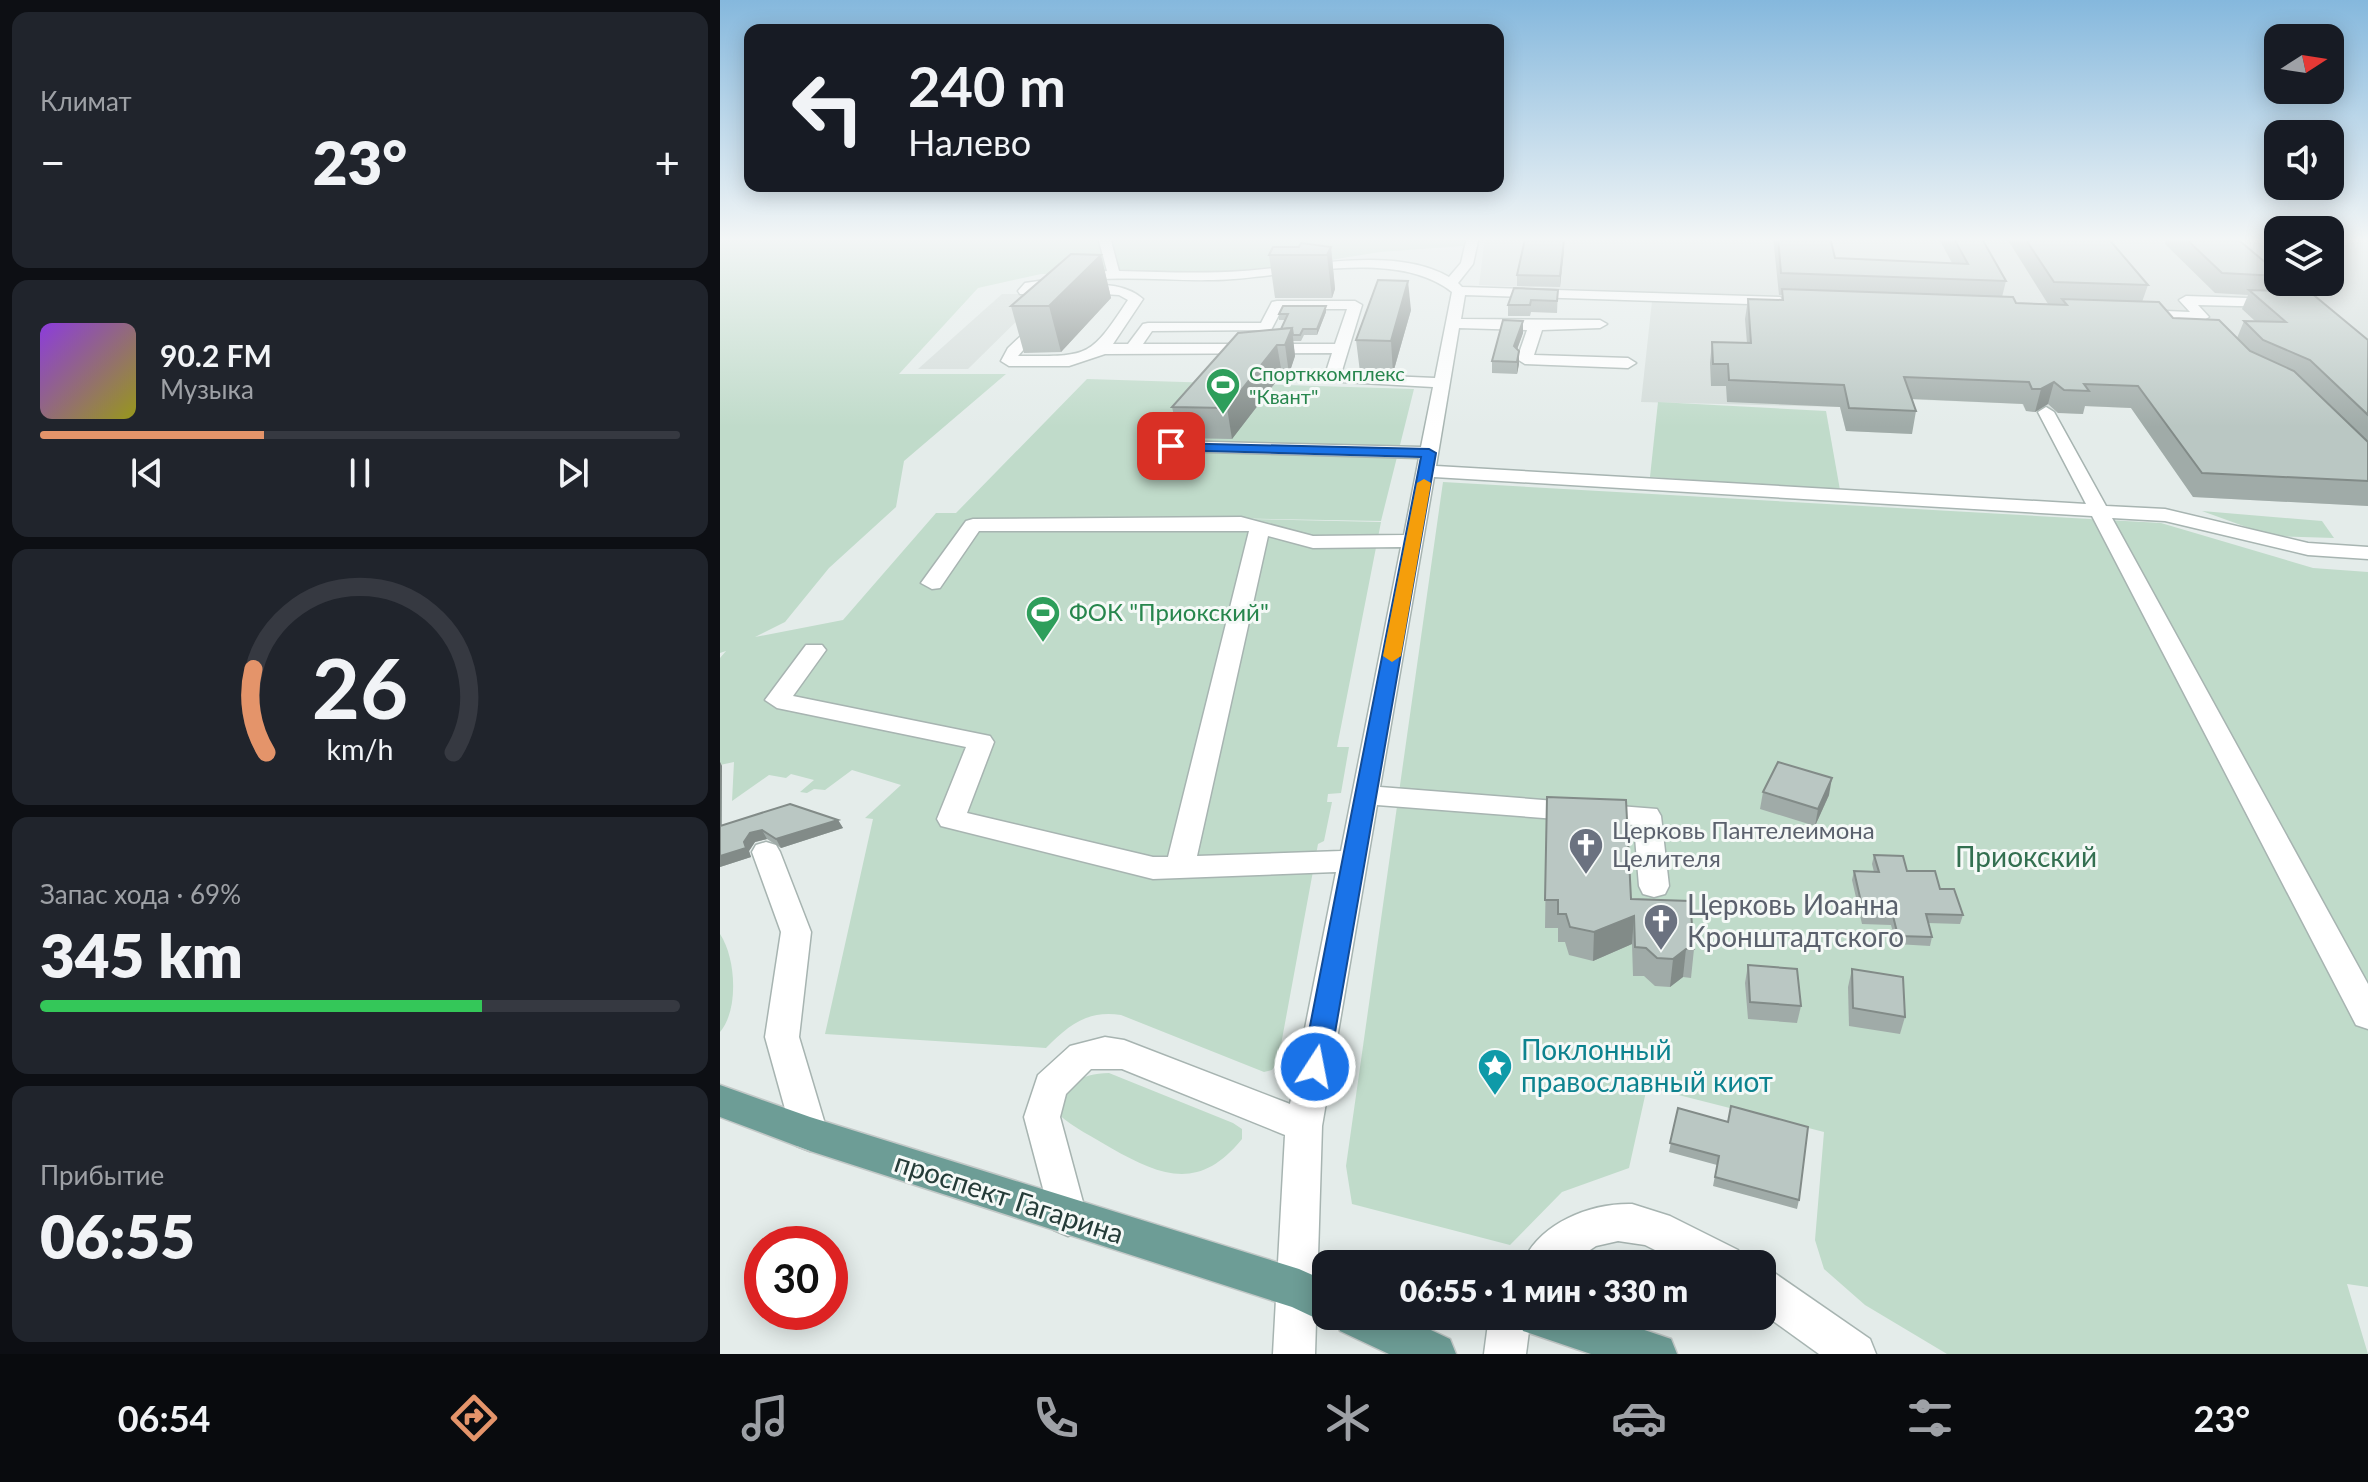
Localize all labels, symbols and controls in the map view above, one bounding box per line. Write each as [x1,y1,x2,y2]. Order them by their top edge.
north arrow [2264,24,2344,104]
map controls [2264,24,2344,296]
text: 240 m [908,52,1066,119]
icon: left [776,56,880,160]
text: Климат [40,85,132,117]
text: Налево [908,120,1031,164]
button: sound [2264,120,2344,200]
text: 23° [313,126,407,198]
text: − [40,136,66,188]
text: + [654,136,680,188]
button: layers [2264,216,2344,296]
text: 90.2 FM [160,337,272,373]
place label: Спортккомплекс "Квант" [1249,361,1405,408]
sports icon: Спортккомплекс "Квант" [1204,366,1242,416]
text: Музыка [160,373,254,405]
pin [1137,412,1205,480]
icon: arrive [1149,424,1193,468]
icon: previous [125,451,169,495]
icon: pause [338,451,382,495]
icon: next [551,451,595,495]
sports icon: ФОК "Приокский" [1024,594,1062,644]
place label: ФОК "Приокский" [1069,597,1269,626]
text: 26 [312,637,408,737]
text: km/h [327,732,393,766]
place label: Церковь Пантелеимона Целителя [1612,815,1875,872]
church icon: Церковь Пантелеимона Целителя [1567,826,1605,876]
park label: Приокский [1955,839,2097,873]
text: Запас хода · 69% [40,878,241,910]
place label: Церковь Иоанна Кронштадтского [1687,887,1904,953]
church icon: Церковь Иоанна Кронштадтского [1642,902,1680,952]
text: 345 km [40,919,243,991]
position arrow [1273,1025,1357,1109]
place label: Поклонный православный киот [1521,1032,1773,1098]
place icon: Поклонный православный киот [1476,1047,1514,1097]
street label: проспект Гагарина [891,1144,1128,1250]
text: Прибытие [40,1159,164,1191]
text: 06:55 [40,1200,195,1272]
speed limit sign: 30 [744,1226,848,1330]
text: 06:55 · 1 мин · 330 m [1400,1272,1688,1308]
icon: directions [446,1390,502,1446]
icon: music [737,1390,793,1446]
icon: phone [1028,1390,1084,1446]
icon: climate [1320,1390,1376,1446]
icon: car [1611,1390,1667,1446]
icon: filters [1902,1390,1958,1446]
text: 06:54 [118,1396,210,1440]
text: 23° [2194,1396,2250,1440]

